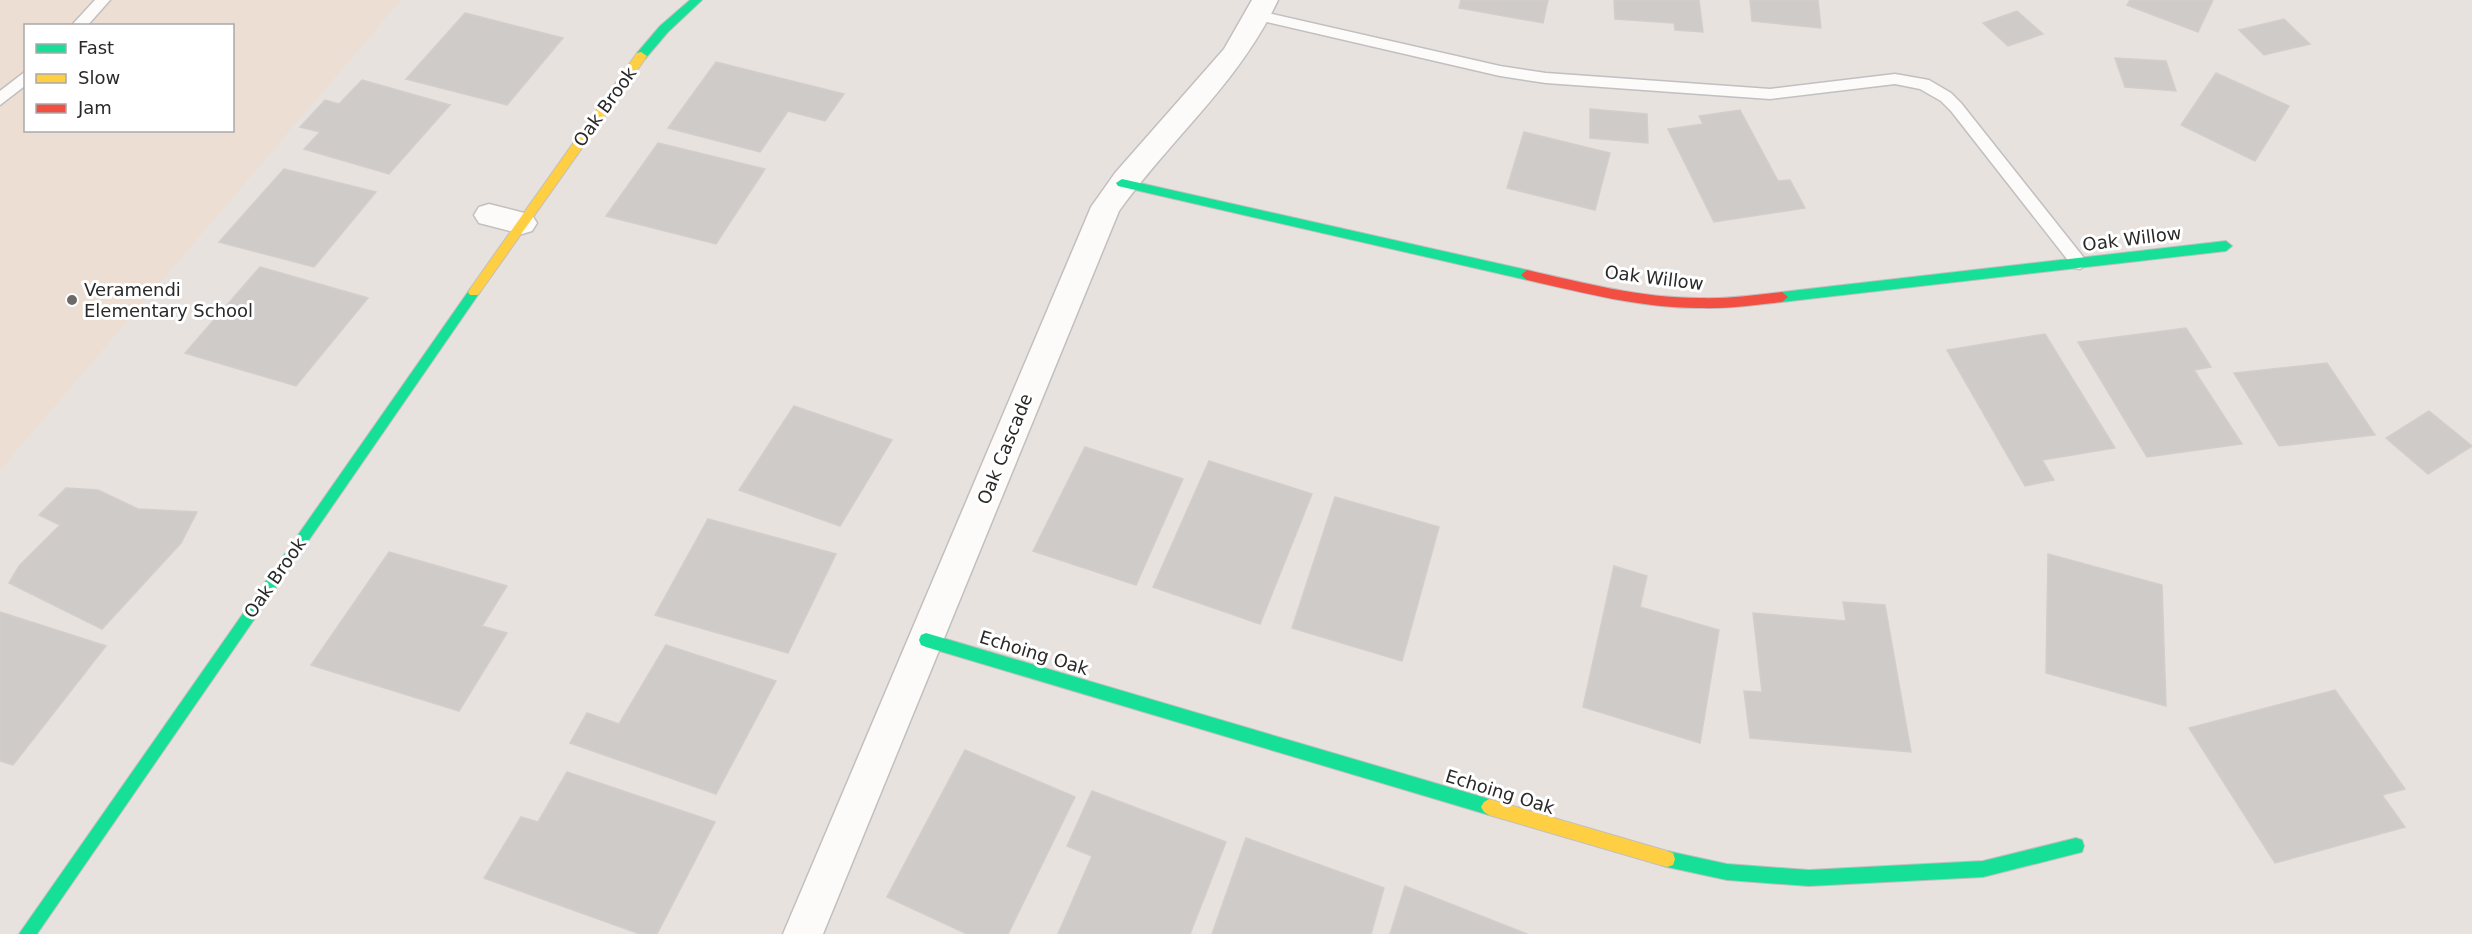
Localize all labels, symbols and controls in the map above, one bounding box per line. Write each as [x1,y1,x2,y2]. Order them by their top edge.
legend [24,24,234,132]
text: Fast [78,37,114,58]
street label: Oak Brook [569,62,641,151]
text: Slow [78,67,120,88]
text: Jam [77,97,112,118]
street label: Oak Willow [2081,222,2183,255]
street label: Oak Willow [1603,261,1705,294]
place label: Veramendi Elementary School [84,279,253,321]
marker: Veramendi Elementary School [65,293,79,307]
street label: Oak Cascade [973,390,1036,507]
street label: Oak Brook [239,533,310,622]
street label: Echoing Oak [977,626,1092,679]
street label: Echoing Oak [1443,765,1558,818]

